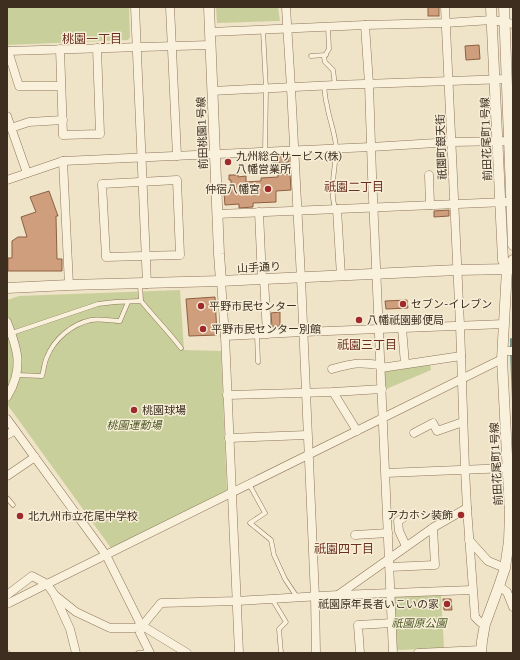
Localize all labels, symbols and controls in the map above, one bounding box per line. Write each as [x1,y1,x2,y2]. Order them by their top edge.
district label: 桃園一丁目 [62,31,122,46]
street label: 前田桃園1号線 [194,96,210,170]
street label: 前田花尾町1号線 [478,97,494,181]
street label: 祇園町銀天街 [433,114,449,180]
place label: 九州総合サービス(株) 八幡営業所 [236,149,342,176]
marker: 九州総合サービス(株) 八幡営業所 [223,157,233,167]
district label: 祇園二丁目 [324,179,384,194]
place label: 仲宿八幡宮 [205,182,260,196]
marker: 仲宿八幡宮 [263,184,273,194]
street label: 山手通り [237,259,281,275]
place label: セブン-イレブン [411,297,492,311]
place label: 平野市民センター [209,299,297,313]
marker: セブン-イレブン [398,299,408,309]
marker: 平野市民センター [196,301,206,311]
place label: 八幡祇園郵便局 [367,313,444,327]
marker: 八幡祇園郵便局 [354,315,364,325]
place label: 平野市民センター別館 [211,322,321,336]
marker: 平野市民センター別館 [198,324,208,334]
district label: 祇園三丁目 [337,337,397,352]
place label: 桃園球場 [142,403,186,417]
marker: 桃園球場 [129,405,139,415]
park label: 桃園運動場 [107,418,163,432]
street label: 前田花尾町1号線 [487,422,505,506]
place label: アカホシ装飾 [387,508,453,522]
place label: 北九州市立花尾中学校 [28,509,138,523]
marker: アカホシ装飾 [456,510,466,520]
marker: 北九州市立花尾中学校 [15,511,25,521]
district label: 祇園四丁目 [314,541,374,556]
place label: 祇園原年長者いこいの家 [318,597,439,611]
marker: 祇園原年長者いこいの家 [442,599,452,609]
park label: 祇園原公園 [392,616,448,630]

